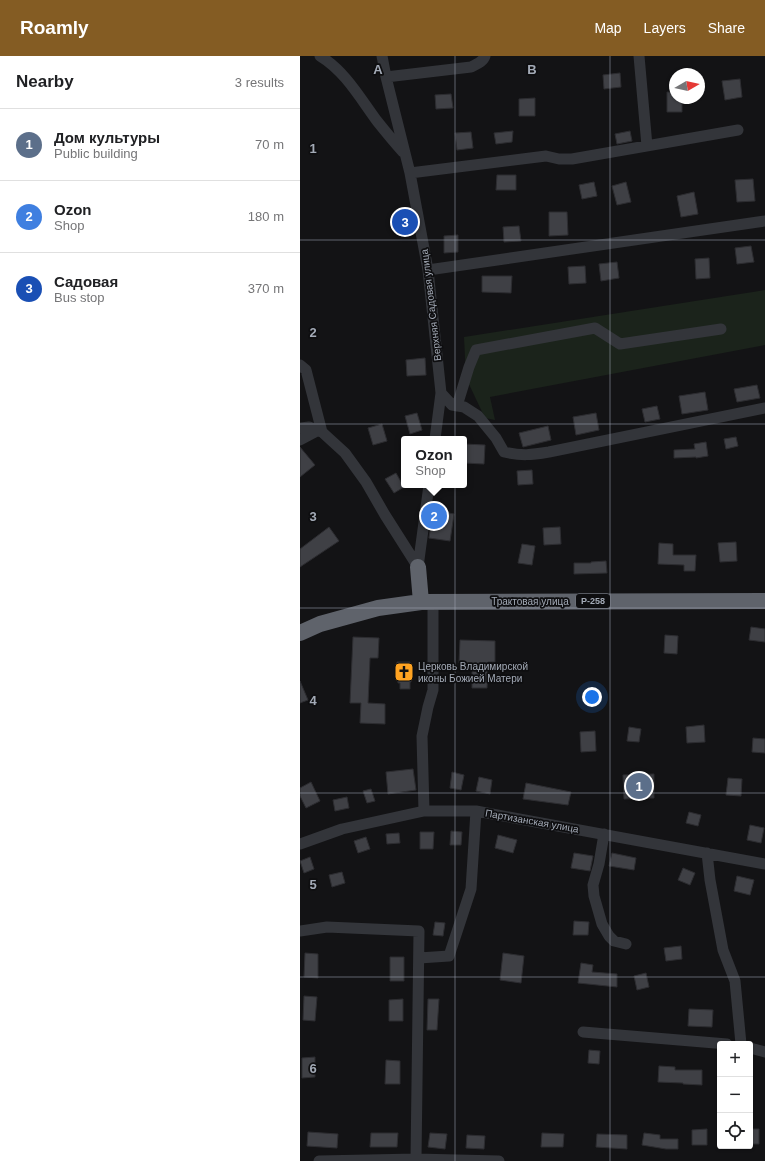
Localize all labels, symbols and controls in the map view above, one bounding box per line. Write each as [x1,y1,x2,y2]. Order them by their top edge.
text: Roamly [20,17,89,38]
text: Map [594,20,622,36]
text: Layers [644,20,686,36]
text: Share [708,20,745,36]
text: A [373,62,383,77]
text: B [527,62,537,77]
north arrow [669,68,705,104]
text: Nearby [16,72,74,91]
text: 3 results [235,75,284,90]
text: Дом культуры [54,129,160,146]
text: 1 [25,137,33,152]
text: 70 m [255,137,284,152]
text: 1 [309,141,317,156]
text: Public building [54,146,138,161]
text: Ozon [54,201,92,218]
pin: 3 [392,207,418,237]
text: 2 [25,209,33,224]
text: 180 m [248,209,284,224]
text: Shop [54,218,84,233]
street label: Верхняя Садовая улица [419,248,443,362]
text: Садовая [54,273,118,290]
text: 3 [25,281,33,296]
text: 370 m [248,281,284,296]
text: Bus stop [54,290,105,305]
text: 2 [309,325,317,340]
popup [401,436,467,488]
text: Ozon [415,446,453,463]
text: Shop [415,463,446,478]
pin: 2 [421,501,447,531]
text: 3 [309,509,317,524]
road number: Р-258 [576,594,610,608]
street label: Трактовая улица [491,596,569,607]
church icon: Церковь Владимирской иконы Божией Матери [393,661,415,683]
place label: Церковь Владимирской иконы Божией Матери [418,661,528,684]
your location [582,687,602,707]
text: 4 [309,693,317,708]
pin: 1 [626,771,652,801]
street label: Партизанская улица [484,807,580,835]
text: 5 [309,877,317,892]
map controls [717,1041,753,1149]
button: + [717,1041,753,1077]
text: 6 [309,1061,317,1076]
button: − [717,1077,753,1113]
button: locate [717,1113,753,1149]

